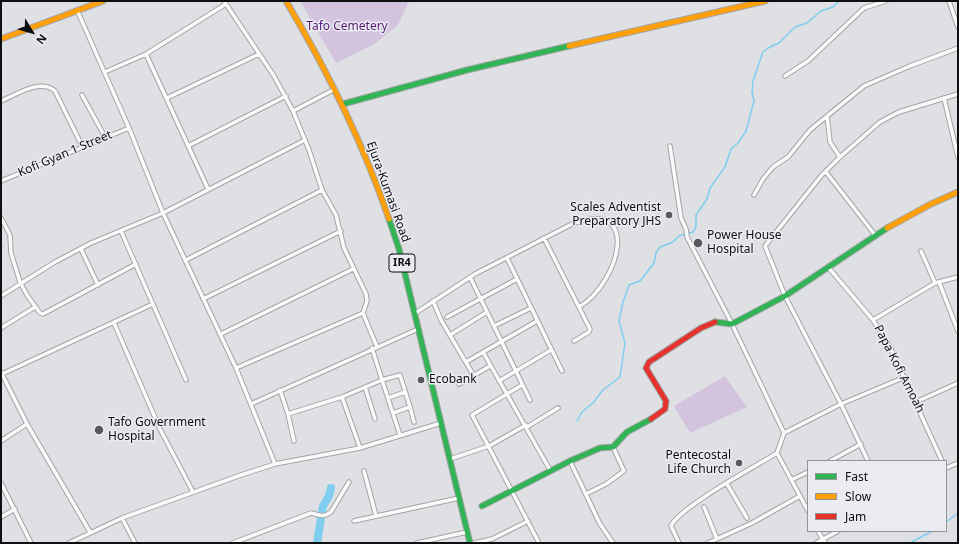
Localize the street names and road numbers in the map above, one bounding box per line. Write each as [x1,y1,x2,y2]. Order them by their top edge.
street label: Kofi Gyan 1 Street [16,128,114,180]
street label: Ejura-Kumasi Road [363,140,413,244]
road number: IR4 [389,254,415,272]
street label: Papa Kofi Amoah [871,323,927,415]

